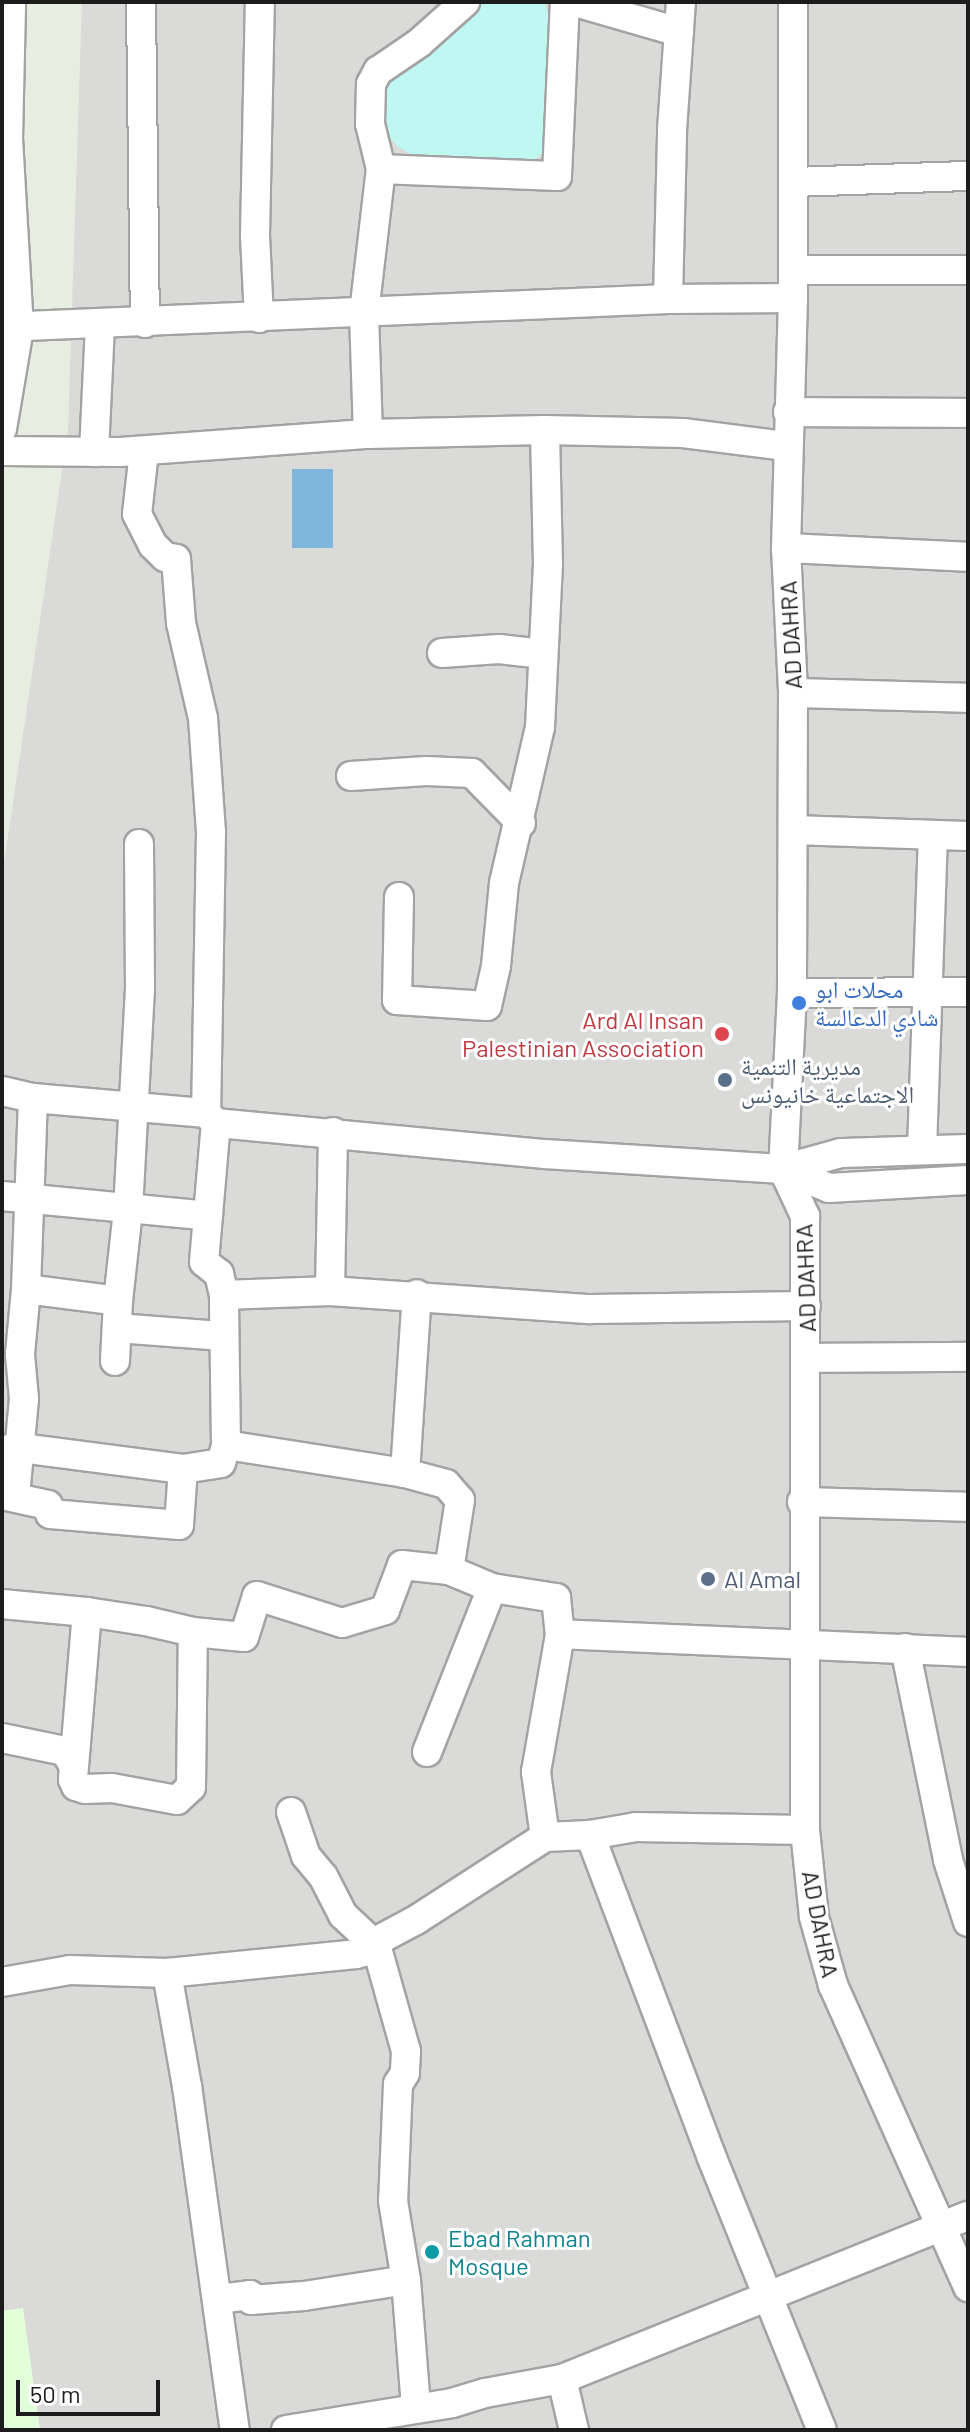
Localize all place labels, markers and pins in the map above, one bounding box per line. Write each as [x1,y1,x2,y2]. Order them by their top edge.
place label: محلات ابو شادي الدعالسة [815,975,939,1031]
marker: محلات ابو شادي الدعالسة [790,994,808,1012]
place label: Ard Al Insan Palestinian Association [462,1006,704,1062]
marker: Ard Al Insan Palestinian Association [711,1023,733,1045]
place label: مديرية التنمية الاجتماعية خانيونس [741,1052,914,1108]
marker: مديرية التنمية الاجتماعية خانيونس [716,1071,734,1089]
place label: Al Amal [724,1565,801,1593]
marker: Al Amal [699,1570,717,1588]
place label: Ebad Rahman Mosque [448,2224,591,2280]
marker: Ebad Rahman Mosque [423,2243,441,2261]

